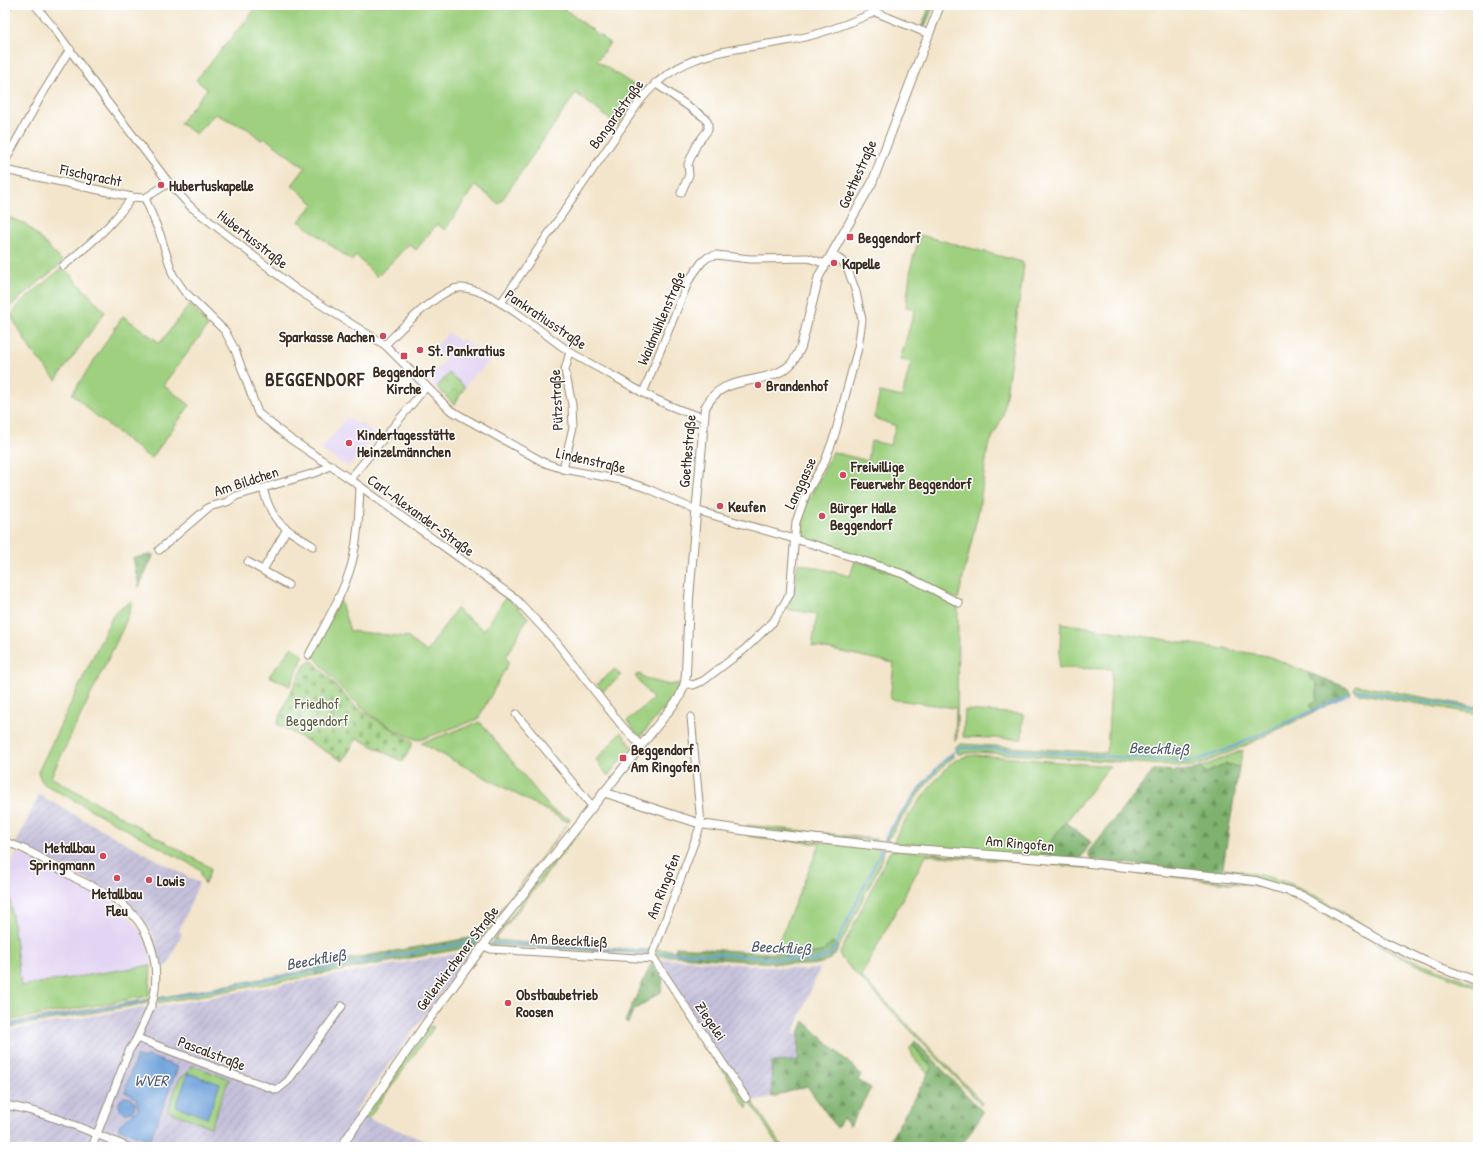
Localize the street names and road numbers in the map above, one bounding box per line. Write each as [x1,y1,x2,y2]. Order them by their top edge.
street label: Bongardstraße [584,75,648,153]
street label: Goethestraße [833,136,881,212]
street label: Fischgracht [57,158,125,192]
street label: Hubertusstraße [213,205,293,273]
street label: Waidmühlenstraße [632,268,690,368]
street label: Pankratiusstraße [501,284,591,354]
street label: Pützstraße [544,369,568,431]
street label: Goethestraße [673,414,701,488]
street label: Lindenstraße [554,442,628,478]
street label: Langgasse [779,454,821,512]
street label: Am Bildchen [211,461,281,501]
street label: Carl-Alexander-Straße [363,469,479,561]
street label: Am Ringofen [985,830,1055,856]
street label: Am Ringofen [641,850,685,922]
street label: Geilenkirchener Straße [411,901,503,1015]
street label: Am Beeckfließ [530,927,608,953]
street label: Ziegelei [690,997,732,1045]
street label: Pascalstraße [175,1030,249,1076]

